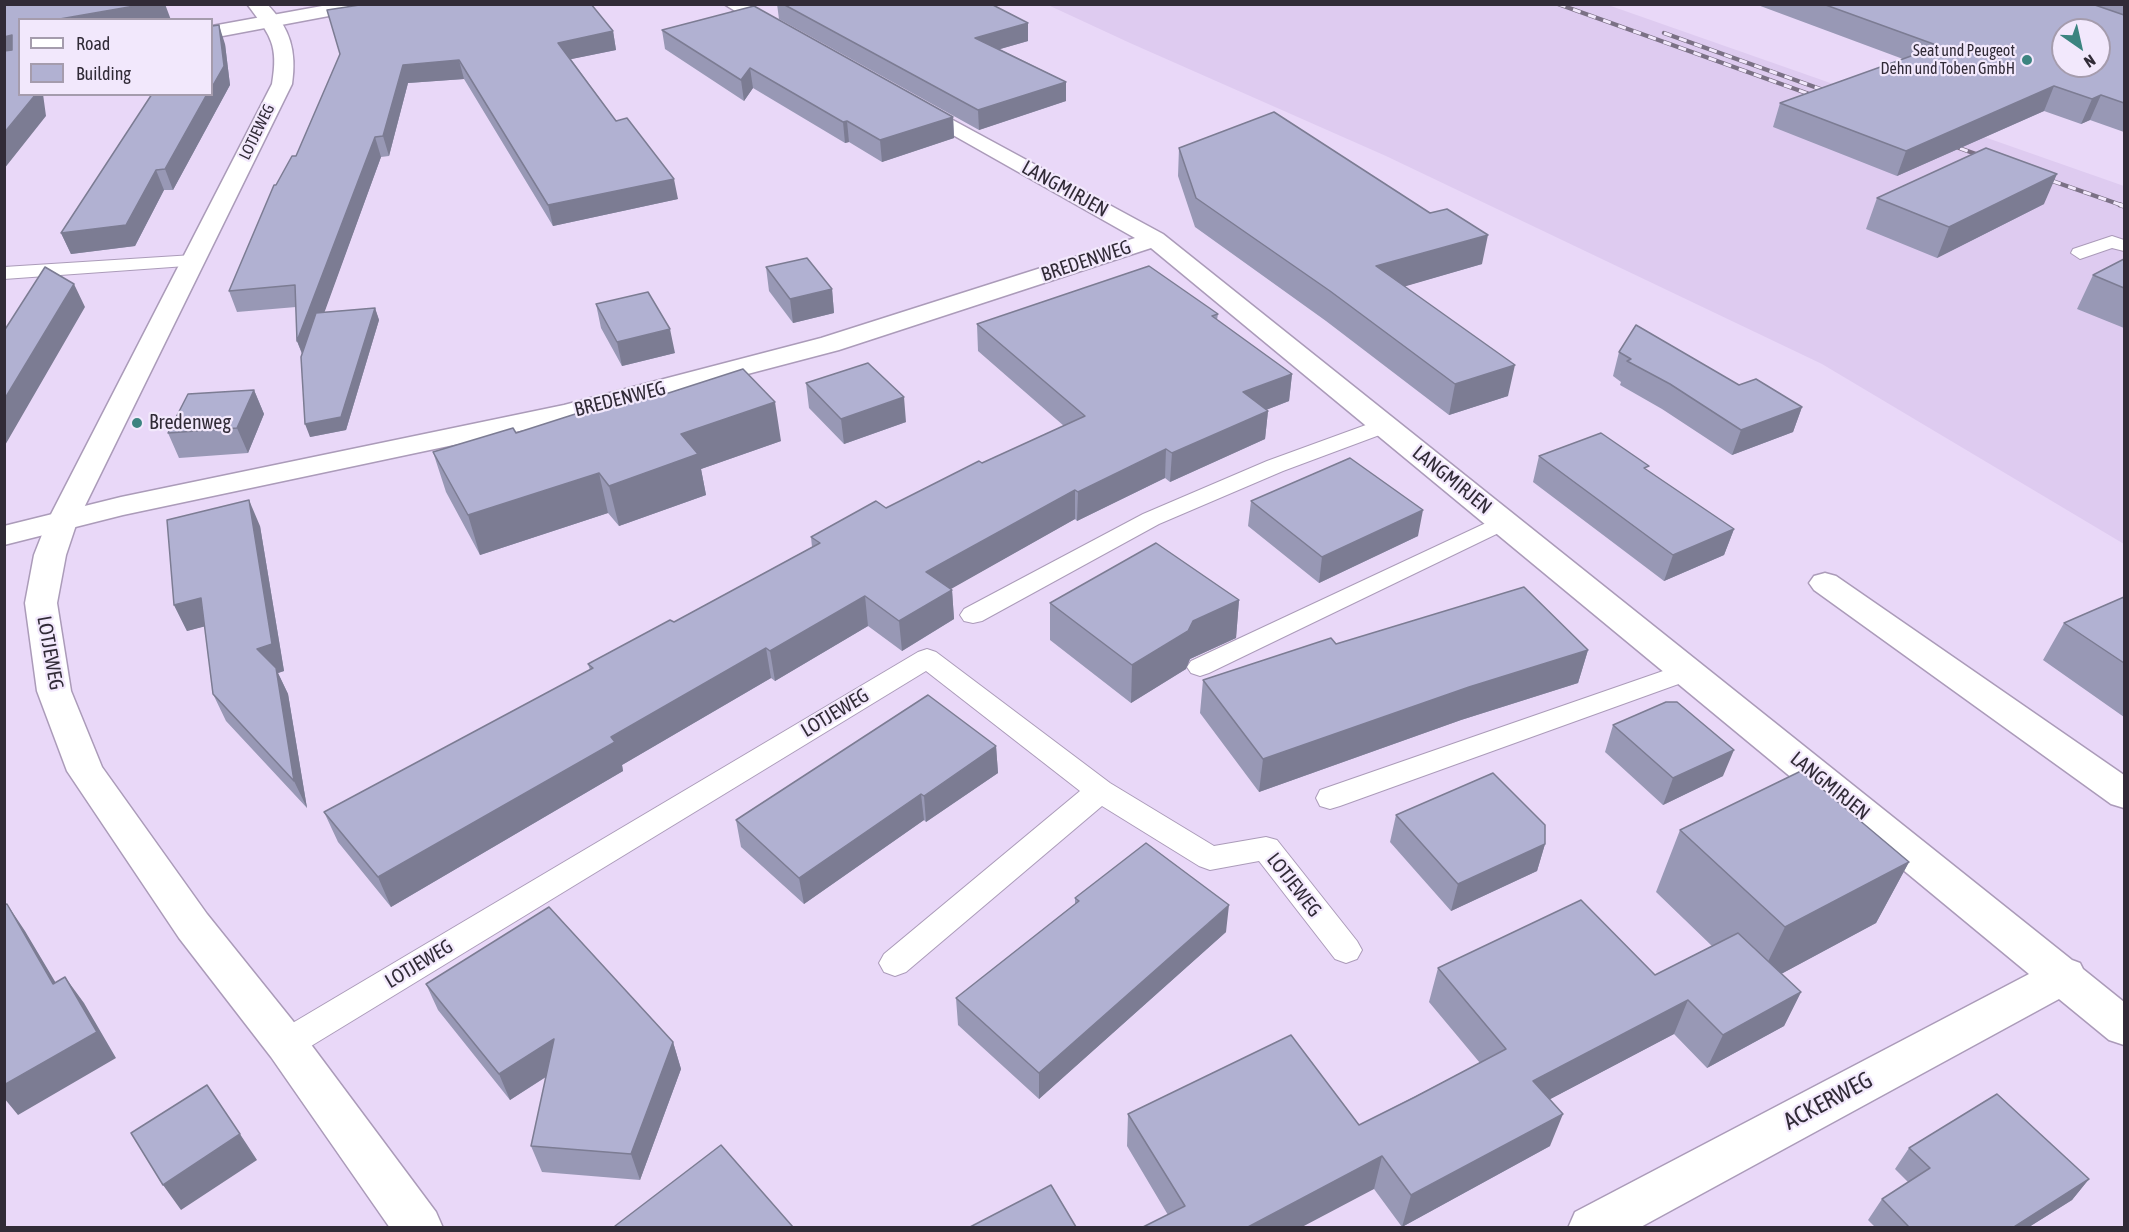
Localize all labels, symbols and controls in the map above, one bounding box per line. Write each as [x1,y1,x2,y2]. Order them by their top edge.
legend [18,18,213,96]
north arrow [2051,18,2111,78]
text: Road [76,33,110,54]
place label: Seat und Peugeot Dehn und Toben GmbH [1881,41,2015,79]
text: N [2081,51,2099,71]
marker: Seat und Peugeot Dehn und Toben GmbH [2020,53,2034,67]
text: Building [76,63,131,84]
street label: LOTJEWEG [235,101,279,163]
street label: LANGMIRJEN [1018,155,1112,223]
street label: BREDENWEG [1038,235,1134,287]
street label: BREDENWEG [572,376,668,422]
place label: Bredenweg [149,411,231,435]
marker: Bredenweg [130,416,144,430]
street label: LANGMIRJEN [1407,441,1497,519]
street label: LOTJEWEG [32,614,68,692]
street label: LOTJEWEG [797,683,873,743]
street label: LANGMIRJEN [1785,747,1875,825]
street label: LOTJEWEG [1262,848,1326,922]
street label: LOTJEWEG [381,934,457,994]
street label: ACKERWEG [1779,1066,1877,1136]

